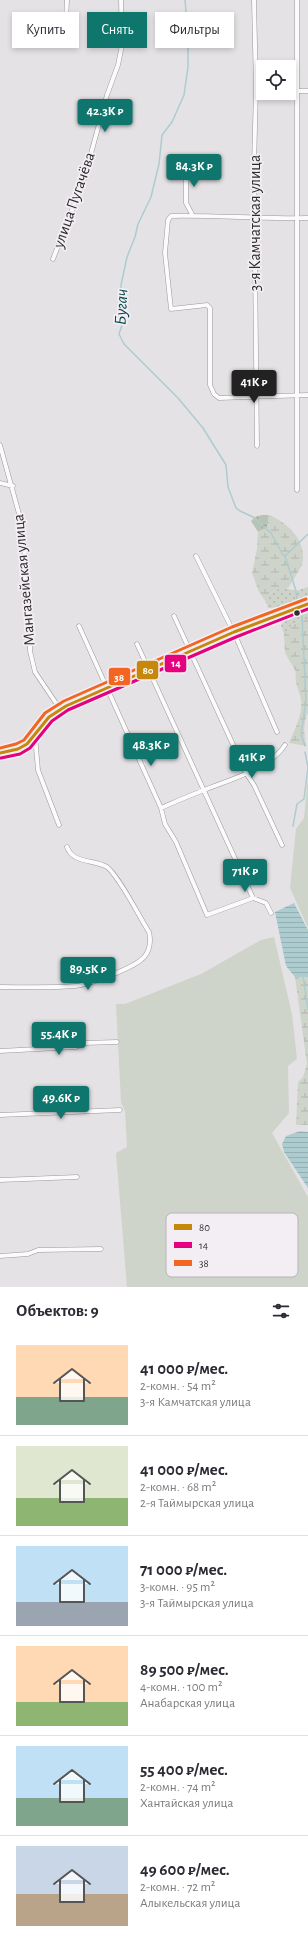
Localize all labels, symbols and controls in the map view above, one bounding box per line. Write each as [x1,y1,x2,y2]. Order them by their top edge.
chip: Купить [12,12,79,48]
chip: Снять [87,12,147,48]
chip: Фильтры [155,12,234,48]
map controls [256,60,296,100]
button: locate [256,60,296,100]
pin: 42.3K ₽ [68,99,142,133]
text: 42.3K ₽ [87,105,123,118]
street label: улица Пугачёва [50,150,99,251]
pin: 84.3K ₽ [157,154,231,188]
street label: 3-я Камчатская улица [247,155,264,291]
text: 84.3K ₽ [175,160,213,173]
water label: Бугач [112,288,130,326]
pin: 41K ₽ [226,370,282,404]
text: 41K ₽ [241,376,267,389]
street label: Мангазейская улица [10,513,39,647]
unlabelled marker [292,608,302,618]
line badge: 14 [164,654,187,673]
text: 14 [171,658,181,669]
line badge: 80 [136,660,159,680]
text: 80 [142,665,154,676]
line badge: 38 [108,667,131,686]
text: 38 [114,672,124,683]
pin: 48.3K ₽ [114,733,188,767]
text: 48.3K ₽ [132,739,170,752]
pin: 41K ₽ [224,745,280,779]
text: 41K ₽ [239,751,265,764]
pin: 71K ₽ [217,859,273,893]
text: 71K ₽ [232,865,258,878]
pin: 89.5K ₽ [51,957,125,991]
text: 89.5K ₽ [70,963,106,976]
pin: 55.4K ₽ [22,1022,96,1056]
text: 55.4K ₽ [41,1028,77,1041]
pin: 49.6K ₽ [24,1086,98,1120]
text: 49.6K ₽ [42,1092,80,1105]
legend [166,1213,298,1277]
text: 80 [199,1222,210,1233]
text: 14 [199,1240,208,1251]
text: 38 [199,1258,209,1269]
icon: filters [270,1300,292,1322]
text: Объектов: 9 [16,1302,99,1319]
text: 41 000 ₽/мес. [140,1360,228,1377]
icon: home [48,1361,96,1409]
text: 2-комн. · 54 m² [140,1380,216,1393]
text: 3-я Камчатская улица [140,1396,251,1409]
text: 41 000 ₽/мес. [140,1461,228,1478]
icon: home [48,1462,96,1510]
text: 2-комн. · 68 m² [140,1481,216,1494]
text: 2-я Таймырская улица [140,1497,254,1510]
text: 71 000 ₽/мес. [140,1561,227,1578]
icon: home [48,1562,96,1610]
text: 3-комн. · 95 m² [140,1581,215,1594]
text: 3-я Таймырская улица [140,1597,254,1610]
text: 89 500 ₽/мес. [140,1661,229,1678]
icon: home [48,1662,96,1710]
text: 4-комн. · 100 m² [140,1681,223,1694]
text: Анабарская улица [140,1697,235,1710]
text: 55 400 ₽/мес. [140,1761,228,1778]
icon: home [48,1762,96,1810]
text: 2-комн. · 74 m² [140,1781,216,1794]
text: Хантайская улица [140,1797,233,1810]
text: 49 600 ₽/мес. [140,1861,230,1878]
icon: home [48,1862,96,1910]
text: 2-комн. · 72 m² [140,1881,215,1894]
text: Алыкельская улица [140,1897,240,1910]

